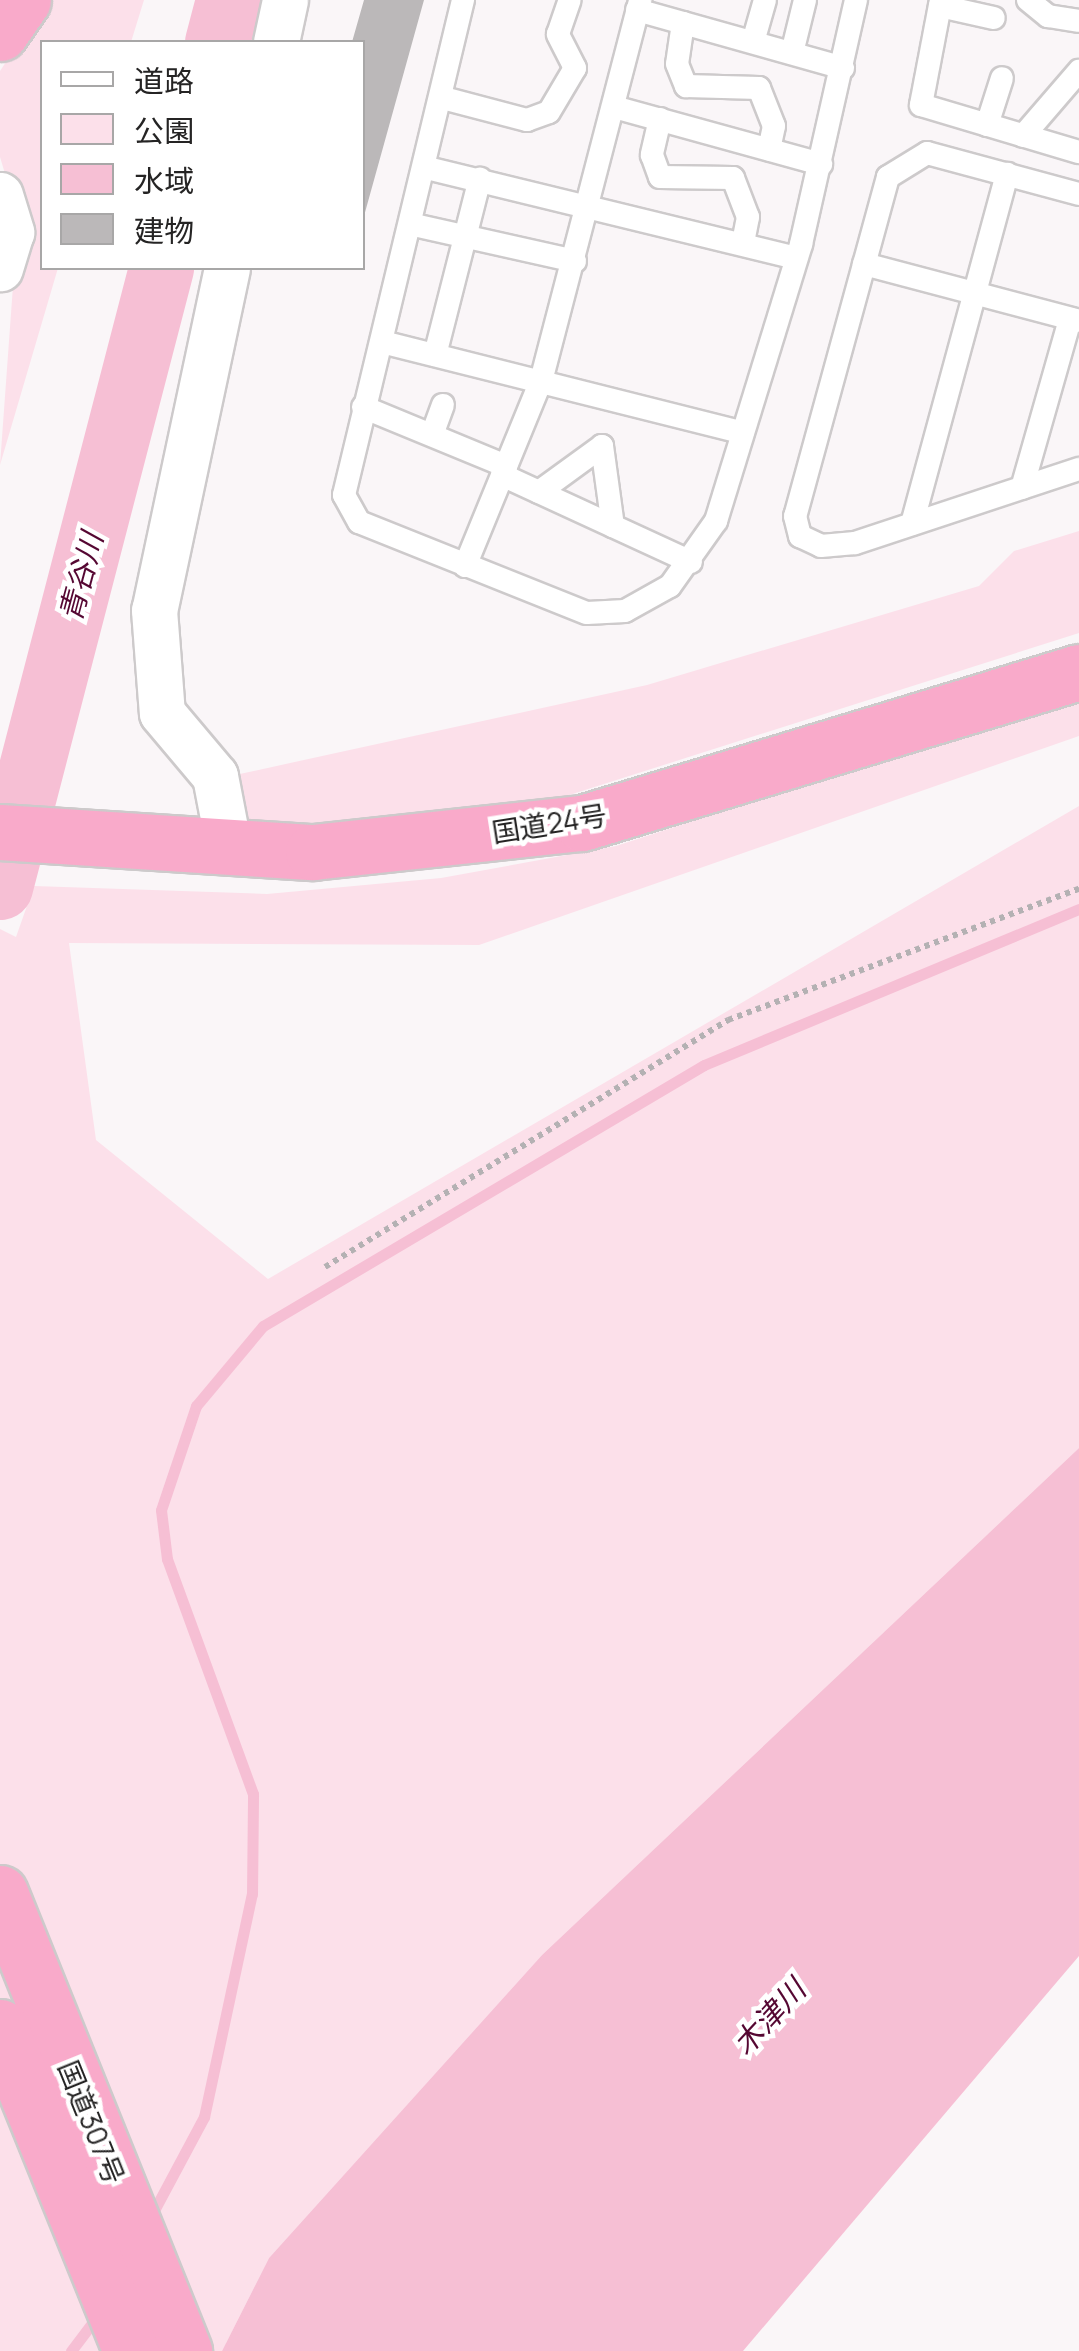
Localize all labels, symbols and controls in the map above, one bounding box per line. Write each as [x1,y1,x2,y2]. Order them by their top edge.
legend [40,40,365,270]
text: 道路 [134,60,194,101]
text: 公園 [134,110,194,151]
text: 水域 [134,160,194,201]
text: 建物 [134,210,194,251]
water label: 青谷川 [52,529,110,625]
street label: 国道24号 [489,797,609,849]
water label: 木津川 [725,1972,813,2062]
street label: 国道307号 [52,2055,132,2189]

